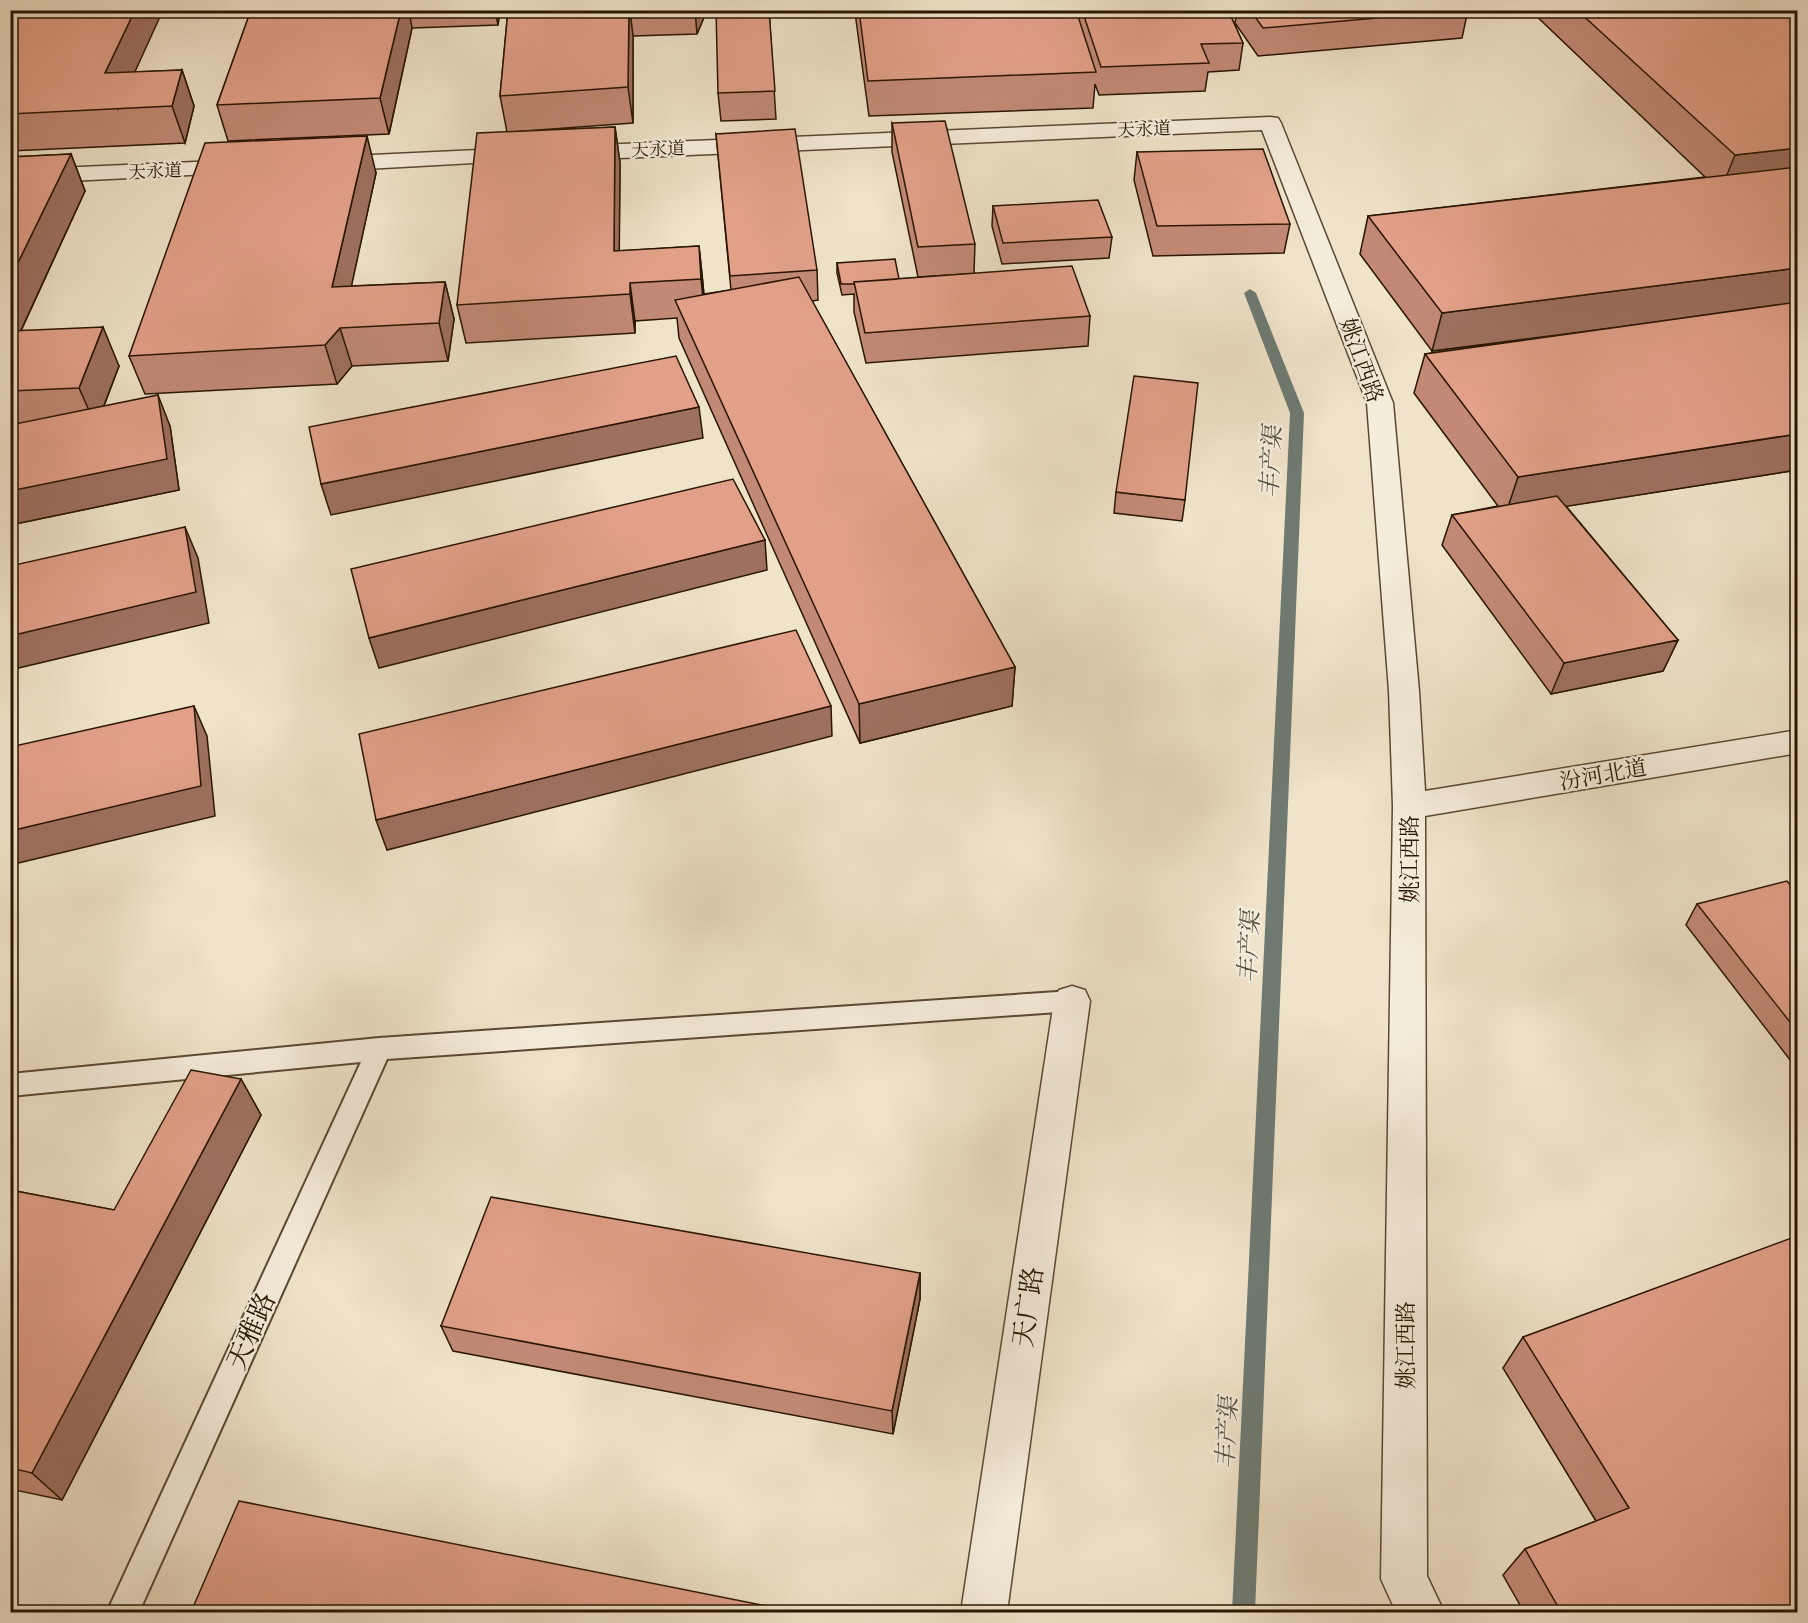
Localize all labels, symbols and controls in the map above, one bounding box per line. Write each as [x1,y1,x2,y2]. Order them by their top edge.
street label: 天永道 [1117,116,1171,143]
street label: 天永道 [631,136,685,163]
street label: 天永道 [128,158,182,185]
street label: 姚江西路 [1332,314,1390,407]
water label: 丰产渠 [1253,422,1290,499]
street label: 汾河北道 [1557,753,1649,797]
street label: 姚江西路 [1395,815,1425,903]
water label: 丰产渠 [1231,907,1268,984]
street label: 天广路 [1005,1264,1052,1350]
street label: 天雅路 [218,1287,285,1376]
street label: 姚江西路 [1391,1301,1421,1389]
water label: 丰产渠 [1209,1393,1246,1470]

